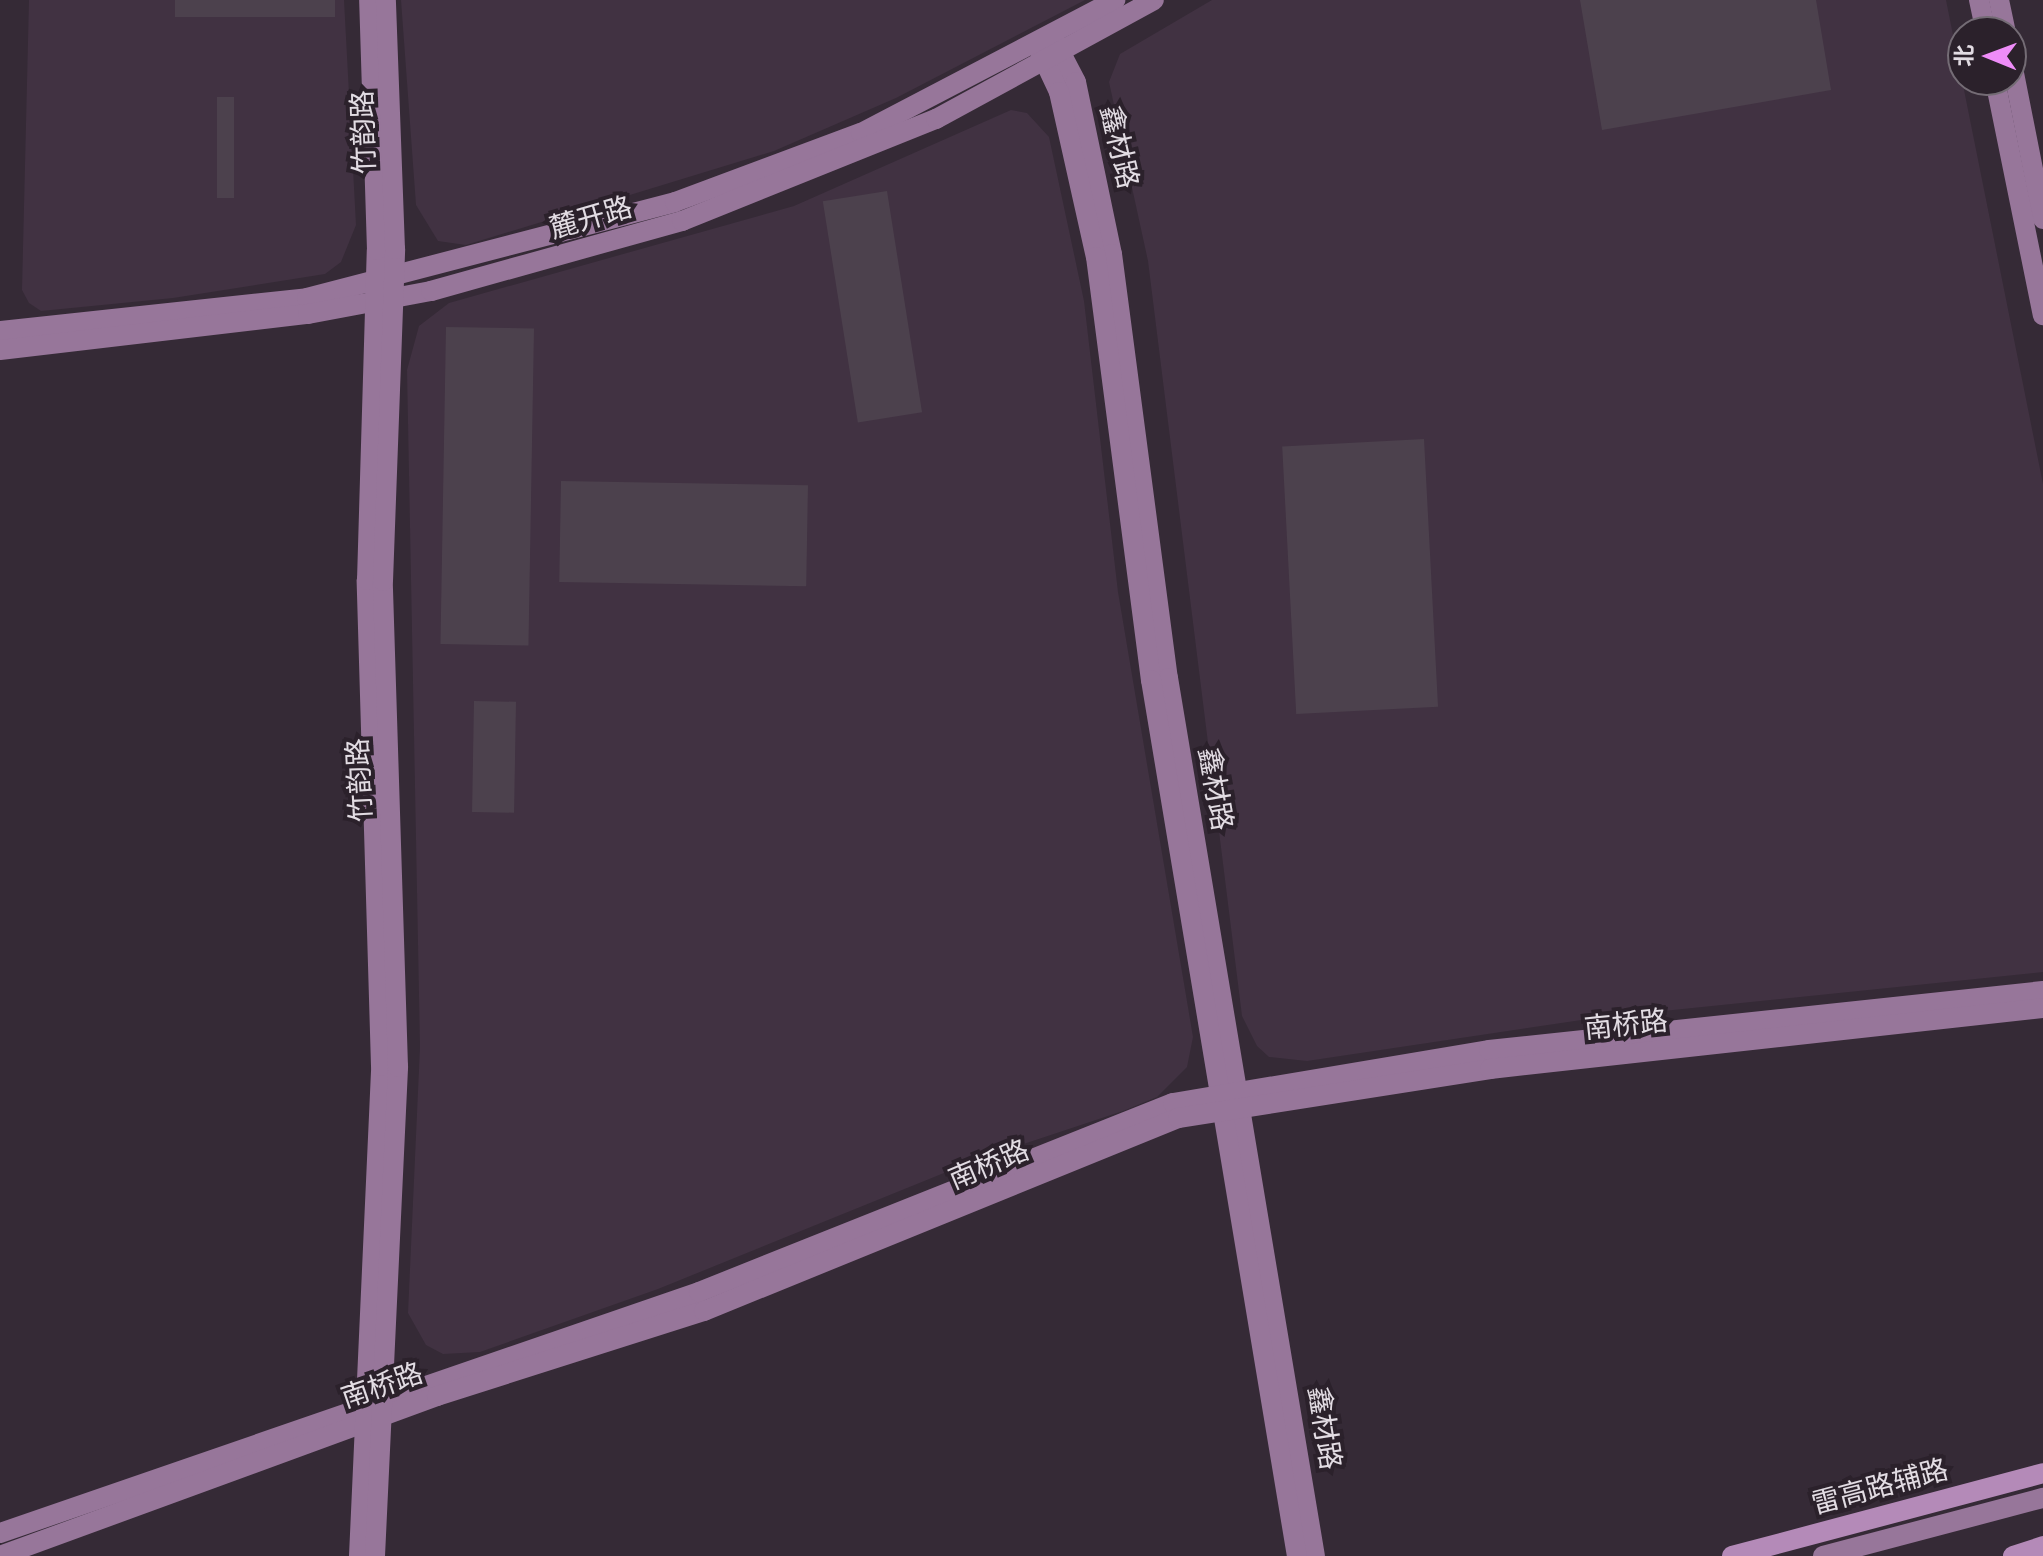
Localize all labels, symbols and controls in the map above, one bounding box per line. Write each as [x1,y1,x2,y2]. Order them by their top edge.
north arrow [1947,16,2027,96]
text: 北 [1951,44,1978,67]
street label: 竹韵路 [346,89,382,175]
street label: 鑫材路 [1093,102,1145,192]
street label: 麓开路 [546,190,636,246]
street label: 竹韵路 [341,737,379,823]
street label: 鑫材路 [1191,745,1239,833]
street label: 南桥路 [1582,1004,1670,1046]
street label: 南桥路 [944,1133,1034,1197]
street label: 南桥路 [337,1356,427,1416]
street label: 鑫材路 [1301,1384,1347,1472]
street label: 雷高路辅路 [1808,1453,1952,1521]

